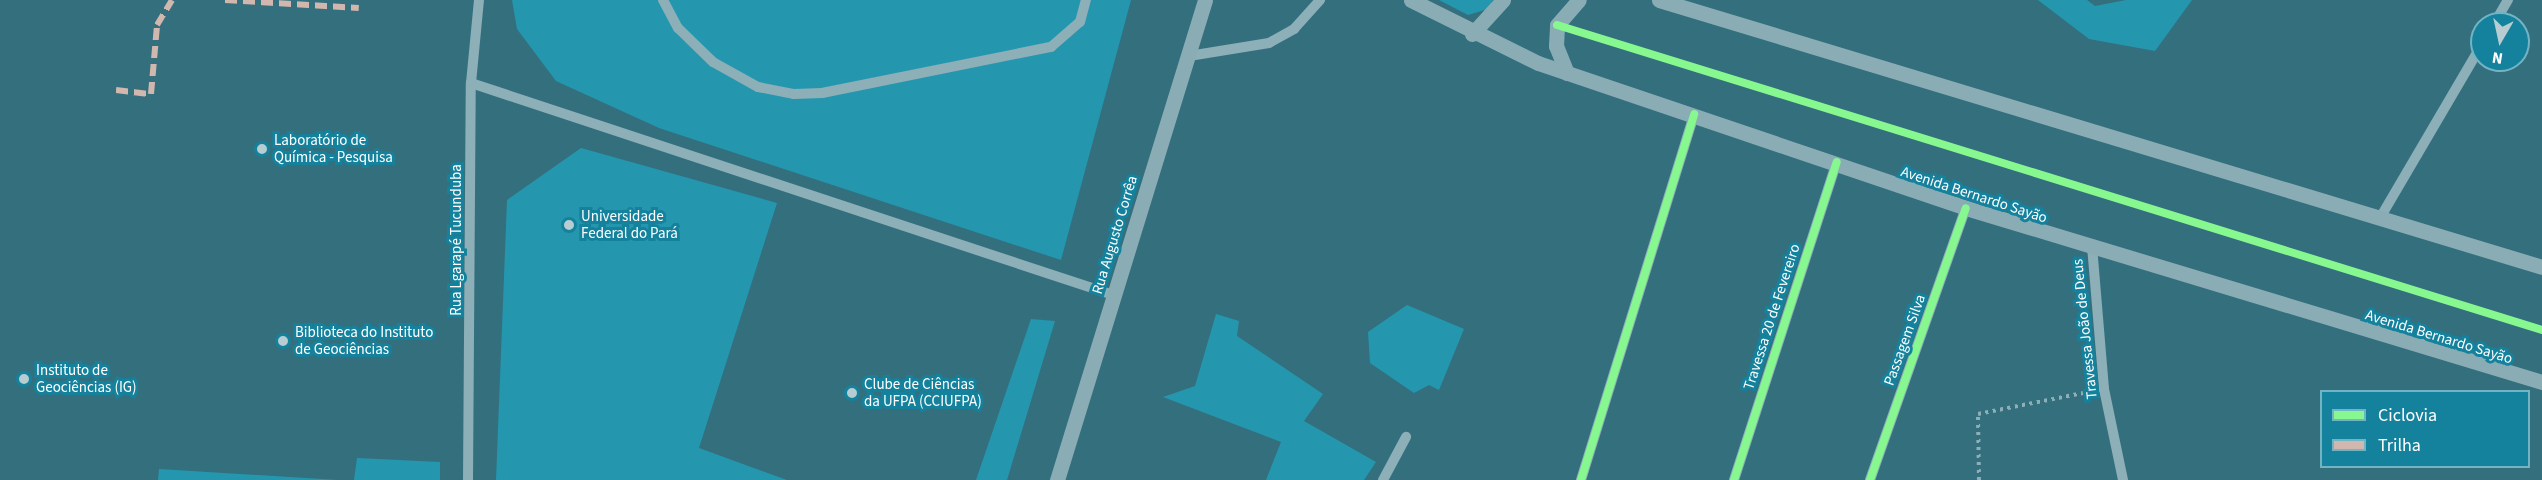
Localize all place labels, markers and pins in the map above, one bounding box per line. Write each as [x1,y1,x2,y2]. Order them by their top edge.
place label: Laboratório de Química - Pesquisa [274,131,393,166]
marker: Laboratório de Química - Pesquisa [255,142,269,156]
place label: Universidade Federal do Pará [581,207,678,242]
marker: Universidade Federal do Pará [562,218,576,232]
place label: Biblioteca do Instituto de Geociências [295,323,433,358]
marker: Biblioteca do Instituto de Geociências [276,334,290,348]
place label: Instituto de Geociências (IG) [36,361,137,396]
marker: Instituto de Geociências (IG) [17,372,31,386]
place label: Clube de Ciências da UFPA (CCIUFPA) [864,375,982,410]
marker: Clube de Ciências da UFPA (CCIUFPA) [845,386,859,400]

